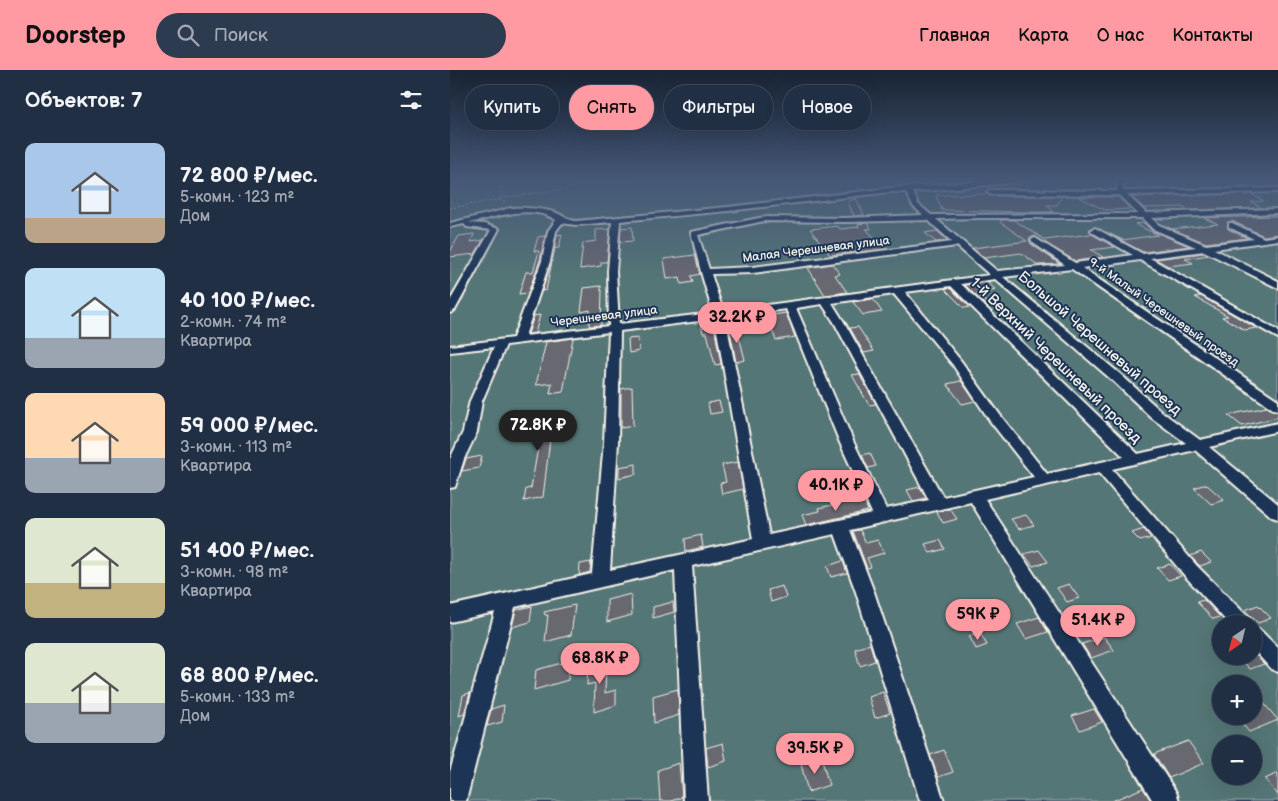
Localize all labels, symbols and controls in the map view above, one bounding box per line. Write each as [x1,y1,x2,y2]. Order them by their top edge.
search box [156,13,506,58]
text: Doorstep [25,21,126,50]
icon: search [174,21,202,49]
text: Поиск [214,24,268,47]
text: Главная [919,25,990,46]
text: Карта [1018,25,1069,46]
text: О нас [1097,25,1144,46]
text: Контакты [1172,25,1253,46]
chip: Купить [465,85,559,130]
chip: Снять [569,85,654,130]
chip: Фильтры [664,85,773,130]
chip: Новое [783,85,871,130]
icon: filters [397,86,425,114]
text: Объектов: 7 [25,88,143,113]
icon: home [65,163,125,223]
text: 72 800 ₽/мес. [180,163,318,188]
text: 5-комн. · 123 m² [180,188,294,207]
text: Дом [180,207,210,226]
street label: Малая Черешневая улица [742,233,891,266]
street label: 9-й Малый Черешневый проезд [1086,255,1242,370]
street label: Большой Черешневый проезд [1014,267,1185,420]
street label: 1-й Верхний Черешневый проезд [966,273,1145,447]
icon: home [65,288,125,348]
text: 40 100 ₽/мес. [180,288,315,313]
pin: 32.2K ₽ [691,302,783,344]
street label: Черешневая улица [550,303,658,330]
text: 32.2K ₽ [709,308,765,327]
text: 2-комн. · 74 m² [180,313,287,332]
text: Квартира [180,332,252,351]
pin: 72.8K ₽ [492,410,584,452]
icon: home [65,413,125,473]
text: 59 000 ₽/мес. [180,413,318,438]
text: 72.8K ₽ [510,416,566,435]
text: 3-комн. · 113 m² [180,438,292,457]
text: Квартира [180,457,252,476]
pin: 40.1K ₽ [790,470,882,512]
text: 40.1K ₽ [809,476,863,495]
icon: home [65,538,125,598]
text: 51 400 ₽/мес. [180,538,314,563]
text: 3-комн. · 98 m² [180,563,288,582]
text: Квартира [180,582,252,601]
pin: 59K ₽ [943,598,1013,641]
pin: 51.4K ₽ [1052,604,1144,647]
text: 59K ₽ [956,605,1000,624]
text: 51.4K ₽ [1071,611,1125,630]
north arrow [1212,615,1262,665]
map controls [1212,615,1262,785]
pin: 68.8K ₽ [554,642,646,685]
text: 68.8K ₽ [572,649,628,668]
icon: home [65,663,125,723]
text: 68 800 ₽/мес. [180,663,319,688]
button: + [1212,675,1262,725]
text: 5-комн. · 133 m² [180,688,295,707]
text: Дом [180,707,210,726]
pin: 39.5K ₽ [769,732,861,775]
button: − [1212,735,1262,785]
text: 39.5K ₽ [787,739,843,758]

